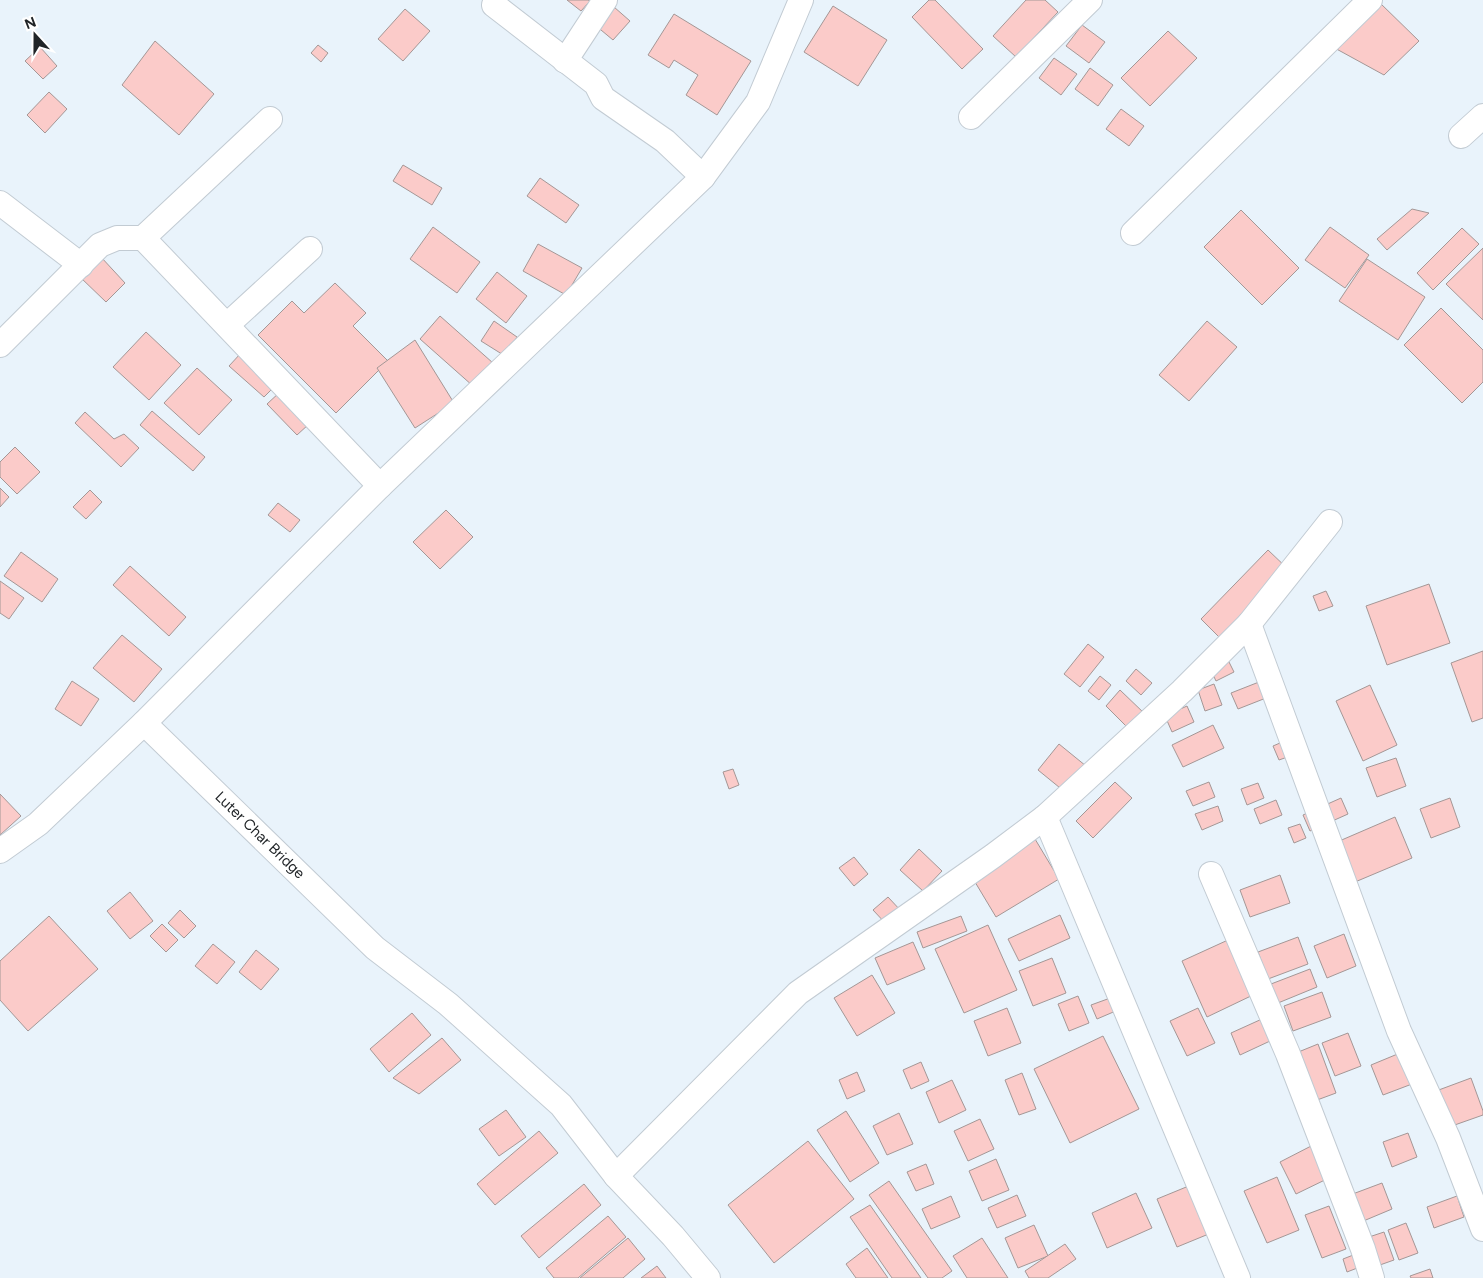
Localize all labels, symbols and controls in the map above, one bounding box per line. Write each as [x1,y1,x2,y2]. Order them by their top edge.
north arrow [10,10,60,60]
text: N [22,13,39,33]
street label: Luter Char Bridge [211,788,309,882]

